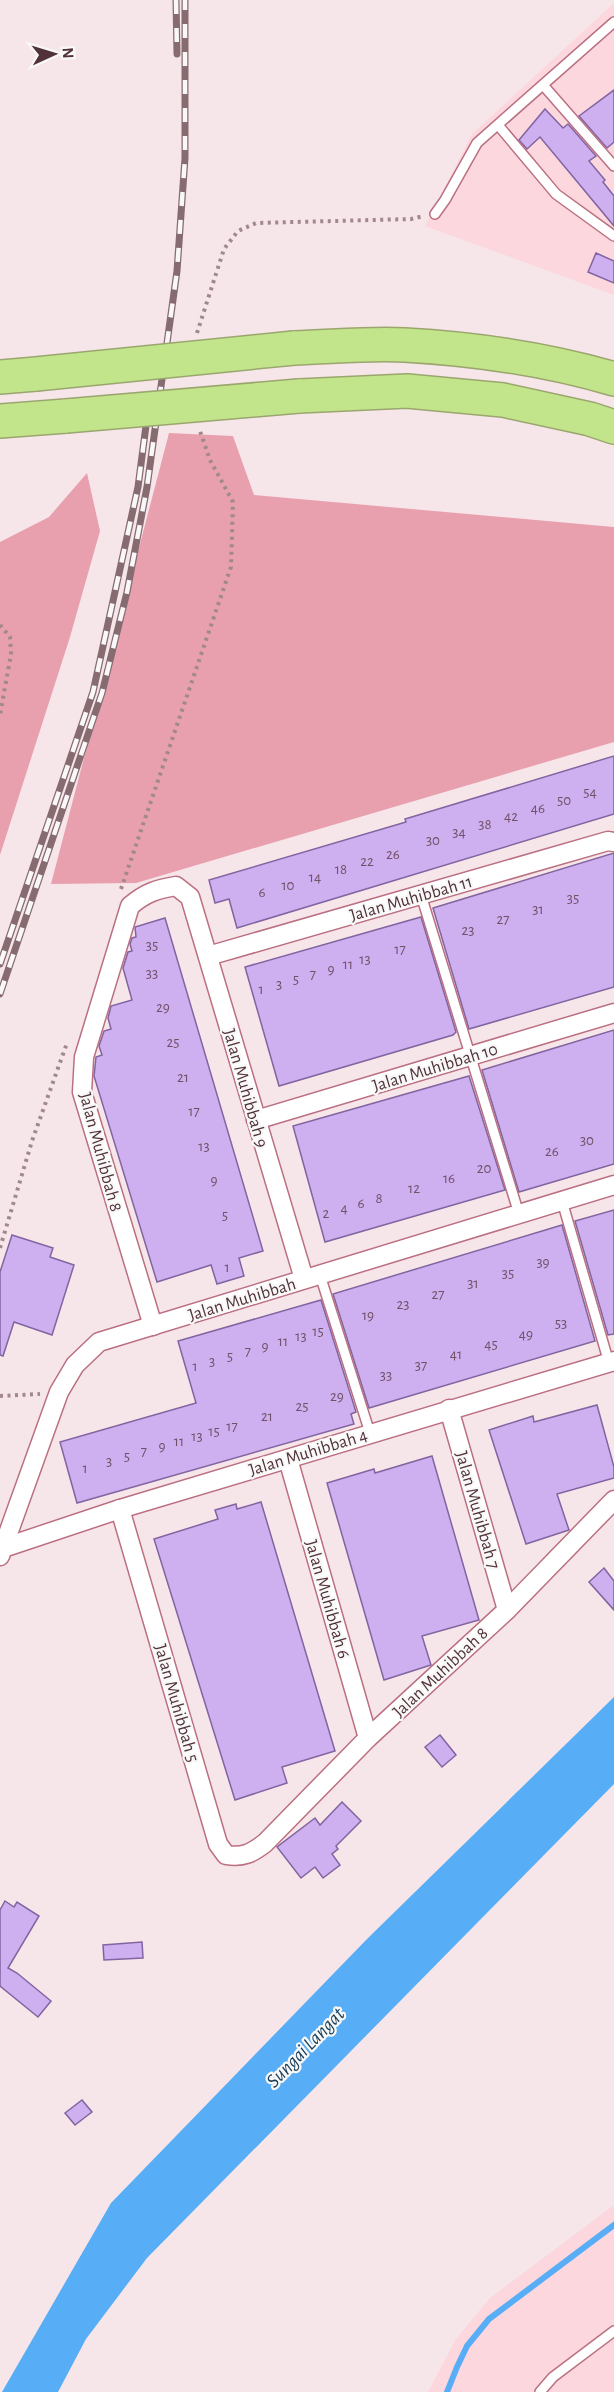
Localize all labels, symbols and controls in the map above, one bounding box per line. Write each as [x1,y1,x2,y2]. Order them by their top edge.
north arrow [24,24,84,84]
text: N [60,47,76,59]
house number: 54 [583,785,597,800]
house number: 50 [557,793,571,808]
house number: 46 [531,801,545,816]
house number: 42 [504,809,518,824]
house number: 38 [478,817,492,832]
house number: 34 [452,825,466,840]
house number: 30 [426,833,440,848]
house number: 26 [386,847,400,862]
house number: 22 [360,854,374,869]
house number: 18 [335,862,347,877]
house number: 14 [309,870,321,885]
street label: Jalan Muhibbah 11 [348,873,475,925]
house number: 10 [281,878,295,893]
house number: 6 [258,885,266,900]
house number: 35 [567,891,579,906]
house number: 31 [532,902,544,917]
house number: 27 [496,912,510,927]
house number: 23 [461,923,475,938]
house number: 35 [146,938,158,953]
house number: 17 [394,942,406,957]
house number: 13 [359,952,371,967]
house number: 11 [343,957,353,972]
house number: 9 [327,962,335,977]
house number: 33 [146,966,158,981]
house number: 7 [310,967,316,982]
house number: 5 [293,972,299,987]
house number: 3 [276,977,282,992]
house number: 1 [258,982,264,997]
house number: 29 [156,1000,170,1015]
street label: Jalan Muhibbah 9 [219,1027,271,1150]
house number: 25 [166,1035,180,1050]
street label: Jalan Muhibbah 10 [371,1040,500,1096]
house number: 21 [177,1070,189,1085]
street label: Jalan Muhibbah 8 [75,1091,125,1214]
house number: 17 [188,1104,200,1119]
house number: 30 [580,1133,594,1148]
house number: 13 [198,1139,210,1154]
house number: 26 [545,1144,559,1159]
house number: 20 [477,1161,491,1176]
house number: 16 [443,1171,455,1186]
house number: 9 [210,1173,218,1188]
house number: 12 [408,1181,420,1196]
house number: 8 [375,1191,383,1206]
house number: 6 [357,1196,365,1211]
house number: 4 [340,1201,348,1216]
house number: 2 [323,1206,330,1221]
house number: 5 [222,1208,228,1223]
house number: 39 [536,1255,550,1270]
house number: 1 [224,1260,230,1275]
house number: 35 [502,1266,514,1281]
street label: Jalan Muhibbah [186,1275,298,1325]
house number: 31 [467,1276,479,1291]
house number: 27 [431,1287,445,1302]
house number: 23 [396,1297,410,1312]
house number: 19 [362,1308,374,1323]
house number: 53 [555,1316,567,1331]
house number: 15 [312,1324,324,1339]
house number: 49 [519,1327,533,1342]
house number: 13 [295,1329,307,1344]
house number: 11 [278,1334,288,1349]
house number: 45 [484,1337,498,1352]
house number: 9 [261,1339,269,1354]
house number: 7 [245,1344,251,1359]
house number: 41 [450,1347,462,1362]
house number: 5 [227,1349,233,1364]
house number: 3 [209,1354,215,1369]
house number: 37 [415,1358,427,1373]
house number: 1 [192,1359,198,1374]
house number: 33 [380,1368,392,1383]
house number: 29 [330,1389,344,1404]
house number: 25 [295,1399,309,1414]
house number: 21 [261,1409,273,1424]
house number: 17 [226,1419,238,1434]
house number: 15 [208,1424,220,1439]
street label: Jalan Muhibbah 4 [247,1426,370,1480]
house number: 13 [191,1429,203,1444]
house number: 11 [174,1434,184,1449]
house number: 9 [158,1439,166,1454]
house number: 7 [141,1444,147,1459]
house number: 5 [124,1449,130,1464]
street label: Jalan Muhibbah 7 [452,1449,502,1571]
house number: 3 [106,1454,112,1469]
house number: 1 [82,1461,88,1476]
street label: Jalan Muhibbah 6 [301,1538,353,1661]
street label: Jalan Muhibbah 8 [390,1624,492,1721]
street label: Jalan Muhibbah 5 [151,1642,201,1764]
water label: Sungai Langat [263,2004,349,2092]

